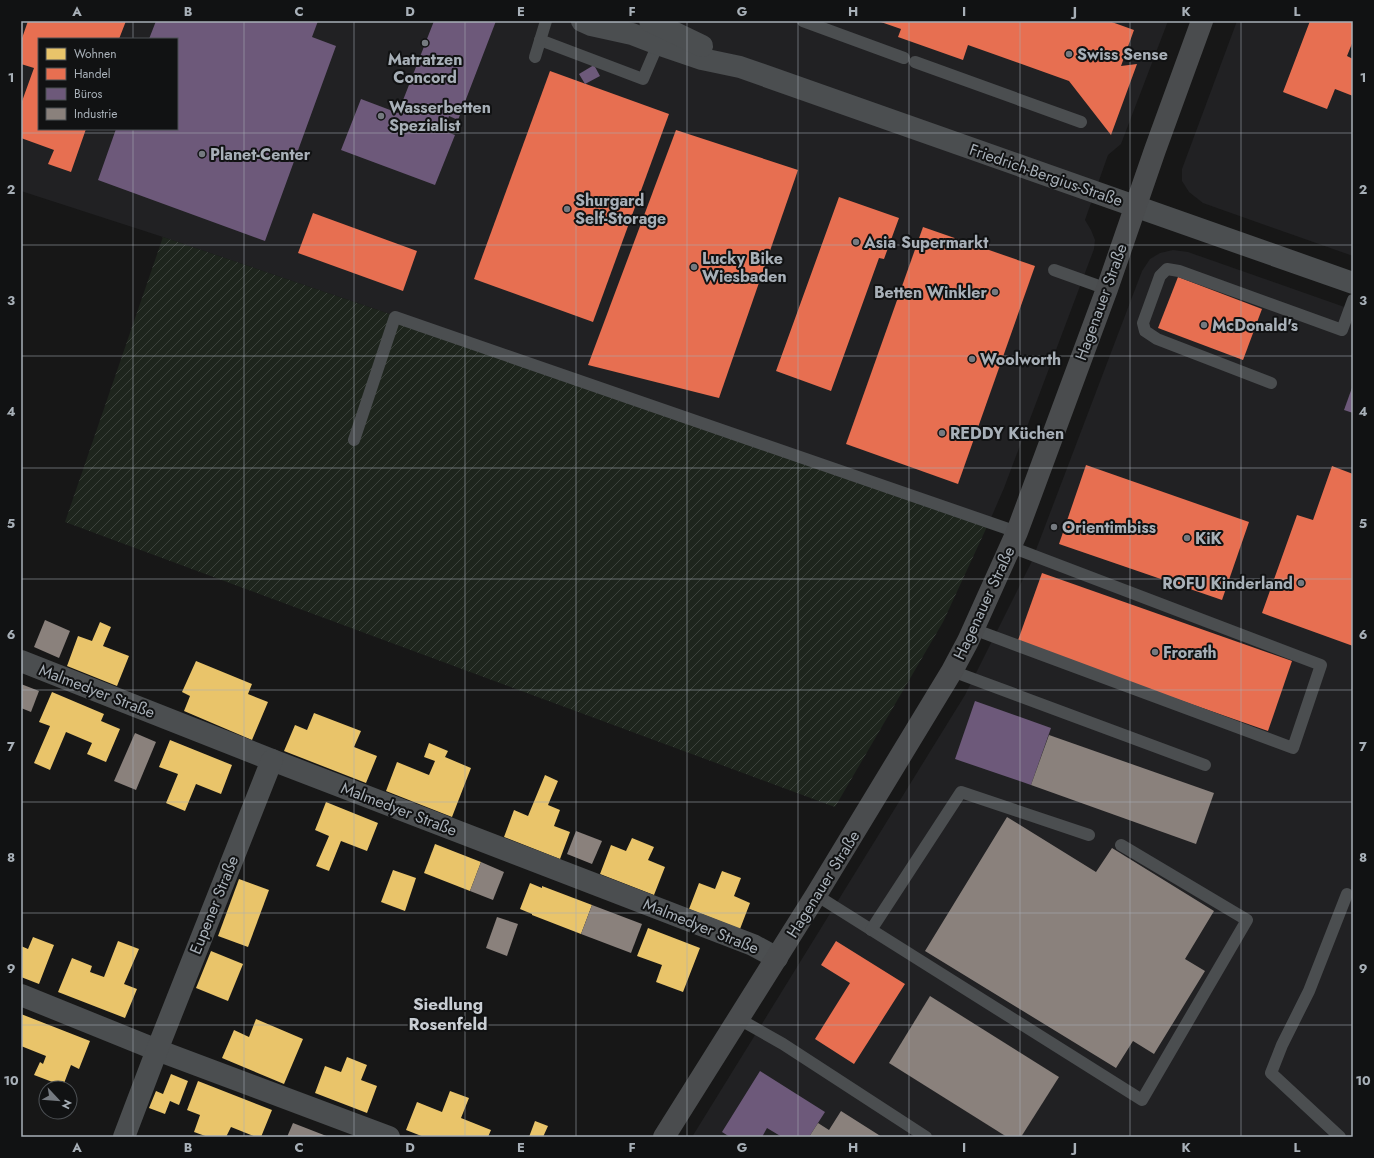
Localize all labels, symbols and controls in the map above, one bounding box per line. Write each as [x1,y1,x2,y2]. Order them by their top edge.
text: A [71,2,82,21]
text: B [184,2,193,21]
text: C [294,2,304,21]
text: D [405,2,415,21]
text: E [517,2,525,21]
text: F [628,2,636,21]
text: G [737,2,748,21]
text: H [848,2,858,21]
text: I [962,2,966,21]
text: J [1070,2,1077,21]
text: K [1181,2,1191,21]
text: L [1294,2,1301,21]
legend [38,38,178,130]
marker: Matratzen Concord [420,38,430,48]
place label: Swiss Sense [1077,43,1168,66]
text: Wohnen [74,45,117,63]
place label: Matratzen Concord [388,48,462,89]
marker: Swiss Sense [1064,49,1074,59]
text: Handel [74,65,110,83]
text: 1 [8,68,14,87]
text: 1 [1360,68,1366,87]
text: Büros [74,85,102,103]
place label: Wasserbetten Spezialist [389,96,491,137]
text: Industrie [74,105,118,123]
marker: Wasserbetten Spezialist [376,111,386,121]
street label: Friedrich-Bergius-Straße [966,138,1126,212]
place label: Planet-Center [210,143,311,166]
marker: Planet-Center [197,149,207,159]
text: 2 [7,180,15,199]
text: 2 [1359,180,1367,199]
place label: Shurgard Self-Storage [575,189,666,230]
marker: Shurgard Self-Storage [562,204,572,214]
place label: Asia Supermarkt [863,231,989,254]
marker: Asia Supermarkt [851,237,861,247]
street label: Hagenauer Straße [1069,240,1133,364]
place label: Lucky Bike Wiesbaden [702,247,787,288]
marker: Lucky Bike Wiesbaden [689,262,699,272]
place label: Betten Winkler [874,281,987,304]
marker: Betten Winkler [990,287,1000,297]
text: 3 [7,291,15,310]
text: 3 [1359,291,1367,310]
place label: McDonald's [1212,314,1298,337]
marker: McDonald's [1199,320,1209,330]
place label: Woolworth [980,348,1061,371]
marker: Woolworth [967,354,977,364]
text: 4 [6,402,16,421]
text: 4 [1358,402,1368,421]
place label: REDDY Küchen [950,422,1064,445]
marker: REDDY Küchen [937,428,947,438]
text: 5 [7,514,15,533]
text: 5 [1359,514,1367,533]
place label: Orientimbiss [1062,516,1156,539]
marker: Orientimbiss [1049,522,1059,532]
place label: KiK [1195,527,1223,550]
marker: KiK [1182,533,1192,543]
street label: Hagenauer Straße [948,543,1020,663]
place label: ROFU Kinderland [1162,572,1293,595]
marker: ROFU Kinderland [1296,578,1306,588]
text: 6 [7,625,16,644]
text: 6 [1359,625,1368,644]
place label: Frorath [1163,641,1217,664]
marker: Frorath [1150,647,1160,657]
street label: Malmedyer Straße [36,658,158,724]
text: 7 [7,737,15,756]
text: 7 [1359,737,1367,756]
street label: Malmedyer Straße [338,776,460,842]
street label: Hagenauer Straße [781,826,865,942]
text: 8 [7,848,15,867]
text: 8 [1359,848,1367,867]
street label: Eupener Straße [184,852,244,958]
street label: Malmedyer Straße [640,892,762,960]
text: 9 [7,959,16,978]
text: 9 [1359,959,1368,978]
district label: Siedlung Rosenfeld [409,992,487,1036]
text: 10 [3,1071,19,1090]
text: 10 [1355,1071,1371,1090]
north arrow [38,1080,78,1120]
text: N [58,1097,76,1112]
text: A [71,1138,82,1157]
text: B [184,1138,193,1157]
text: C [294,1138,304,1157]
text: D [405,1138,415,1157]
text: E [517,1138,525,1157]
text: F [628,1138,636,1157]
text: G [737,1138,748,1157]
text: H [848,1138,858,1157]
text: I [962,1138,966,1157]
text: J [1070,1138,1077,1157]
text: K [1181,1138,1191,1157]
text: L [1294,1138,1301,1157]

